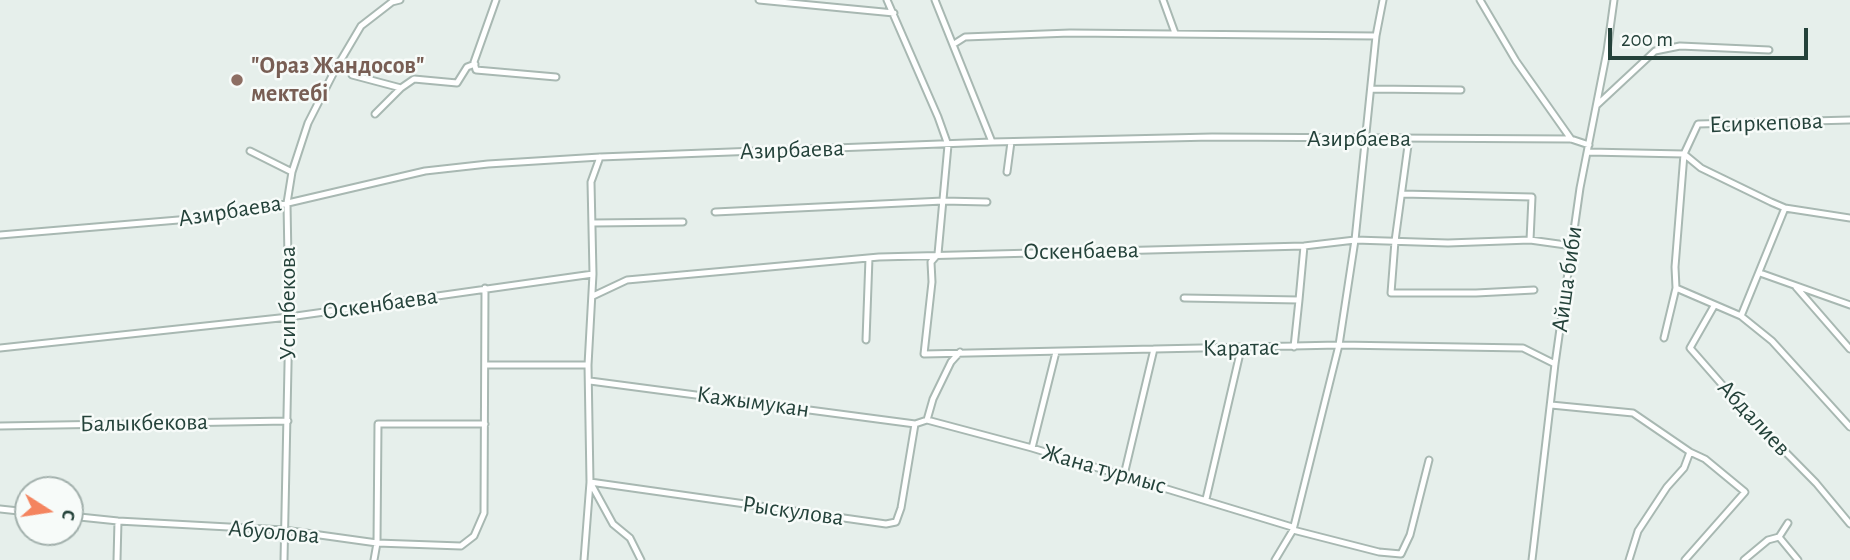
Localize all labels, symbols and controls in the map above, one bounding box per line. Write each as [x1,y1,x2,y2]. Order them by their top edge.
scale bar [1612,14,1812,58]
text: 200 m [1621,29,1673,50]
place label: "Ораз Жандосов" мектебі [251,52,424,108]
marker: "Ораз Жандосов" мектебі [229,72,245,88]
street label: Есиркепова [1709,107,1823,139]
street label: Азирбаева [1307,125,1411,153]
street label: Азирбаева [739,134,845,166]
street label: Азирбаева [176,189,284,233]
street label: Айша биби [1545,224,1589,334]
street label: Оскенбаева [1023,236,1139,266]
street label: Усипбекова [274,246,302,360]
street label: Оскенбаева [321,282,439,326]
street label: Каратас [1202,333,1280,363]
street label: Абдалиев [1711,374,1797,462]
street label: Кажымукан [695,380,811,424]
street label: Балыкбекова [80,407,208,439]
street label: Жана турмыс [1039,438,1169,500]
north arrow [14,476,84,546]
street label: Рыскулова [740,490,846,532]
text: С [58,508,78,522]
street label: Абуолова [227,514,321,550]

